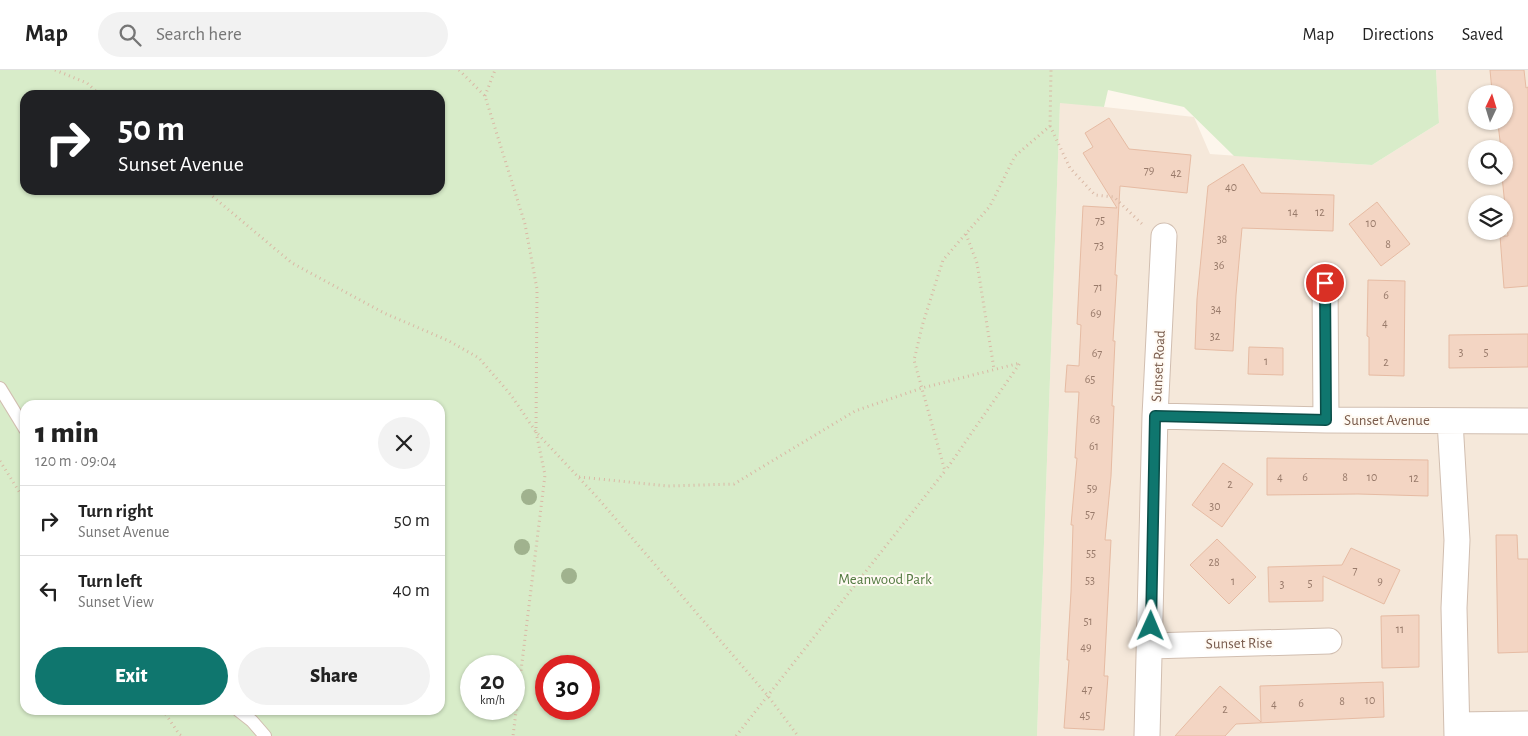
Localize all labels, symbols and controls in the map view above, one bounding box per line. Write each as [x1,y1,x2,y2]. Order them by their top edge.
search box [98,12,448,57]
icon: search [116,21,144,49]
text: Map [25,22,68,46]
text: Search here [156,25,242,44]
text: Map [1303,26,1334,44]
text: Directions [1362,26,1434,44]
text: Saved [1462,26,1503,44]
north arrow [1468,85,1512,130]
map controls [1468,85,1513,240]
icon: right [35,110,100,175]
text: 50 m [118,112,185,147]
button: search [1468,140,1513,185]
text: Sunset Avenue [118,153,244,175]
house number: 79 [1144,164,1155,176]
house number: 42 [1170,167,1182,179]
house number: 40 [1225,181,1237,193]
button: layers [1468,195,1513,240]
house number: 14 [1288,206,1298,218]
house number: 12 [1315,206,1325,218]
house number: 75 [1095,214,1105,226]
house number: 10 [1366,217,1376,229]
house number: 38 [1217,233,1228,245]
house number: 8 [1385,238,1391,250]
house number: 73 [1094,239,1104,251]
house number: 36 [1214,259,1225,271]
pin [1304,262,1346,304]
icon: arrive [1311,269,1339,297]
house number: 71 [1093,281,1103,293]
house number: 6 [1383,289,1389,301]
house number: 34 [1211,303,1222,315]
house number: 69 [1090,307,1102,319]
house number: 4 [1382,317,1388,329]
street label: Sunset Road [1149,330,1168,402]
house number: 32 [1210,330,1221,342]
house number: 3 [1459,346,1464,358]
house number: 5 [1483,346,1489,358]
house number: 67 [1092,347,1102,359]
house number: 1 [1264,355,1268,367]
house number: 2 [1383,356,1389,368]
house number: 65 [1085,373,1095,385]
house number: 63 [1090,413,1100,425]
street label: Sunset Avenue [1344,413,1430,428]
button: close [378,417,430,469]
text: 1 min [35,418,99,448]
house number: 61 [1089,440,1099,452]
text: 120 m · 09:04 [35,453,116,469]
house number: 4 [1277,471,1283,483]
house number: 6 [1302,471,1308,483]
house number: 8 [1342,471,1348,483]
house number: 10 [1367,471,1377,483]
house number: 12 [1409,472,1419,484]
house number: 2 [1227,478,1233,490]
house number: 59 [1087,482,1098,494]
house number: 30 [1209,500,1221,512]
text: Turn right [78,502,153,521]
icon: right [35,507,63,535]
house number: 57 [1085,508,1095,520]
text: 50 m [394,511,430,530]
text: Sunset Avenue [78,524,170,540]
house number: 55 [1086,547,1096,559]
house number: 28 [1208,556,1220,568]
house number: 7 [1352,564,1358,576]
text: Turn left [78,572,142,591]
park label: Meanwood Park [838,572,932,587]
house number: 53 [1085,574,1095,586]
house number: 1 [1231,575,1235,587]
house number: 9 [1377,575,1383,587]
icon: left [35,577,63,605]
house number: 5 [1307,577,1313,589]
house number: 3 [1280,578,1285,590]
text: 40 m [392,581,430,600]
text: Sunset View [78,594,154,610]
position arrow [1124,599,1176,651]
house number: 51 [1083,615,1093,627]
house number: 11 [1396,623,1404,635]
street label: Sunset Rise [1206,635,1272,652]
house number: 49 [1080,641,1092,653]
button: Exit [35,647,228,705]
button: Share [238,647,430,705]
speed limit sign: 30 [535,655,600,720]
text: 20 [480,669,505,694]
house number: 47 [1082,683,1092,695]
text: km/h [480,694,505,706]
house number: 10 [1365,694,1375,706]
house number: 8 [1339,695,1345,707]
house number: 6 [1298,697,1304,709]
house number: 4 [1271,698,1277,710]
house number: 2 [1222,703,1228,715]
house number: 45 [1080,709,1090,721]

